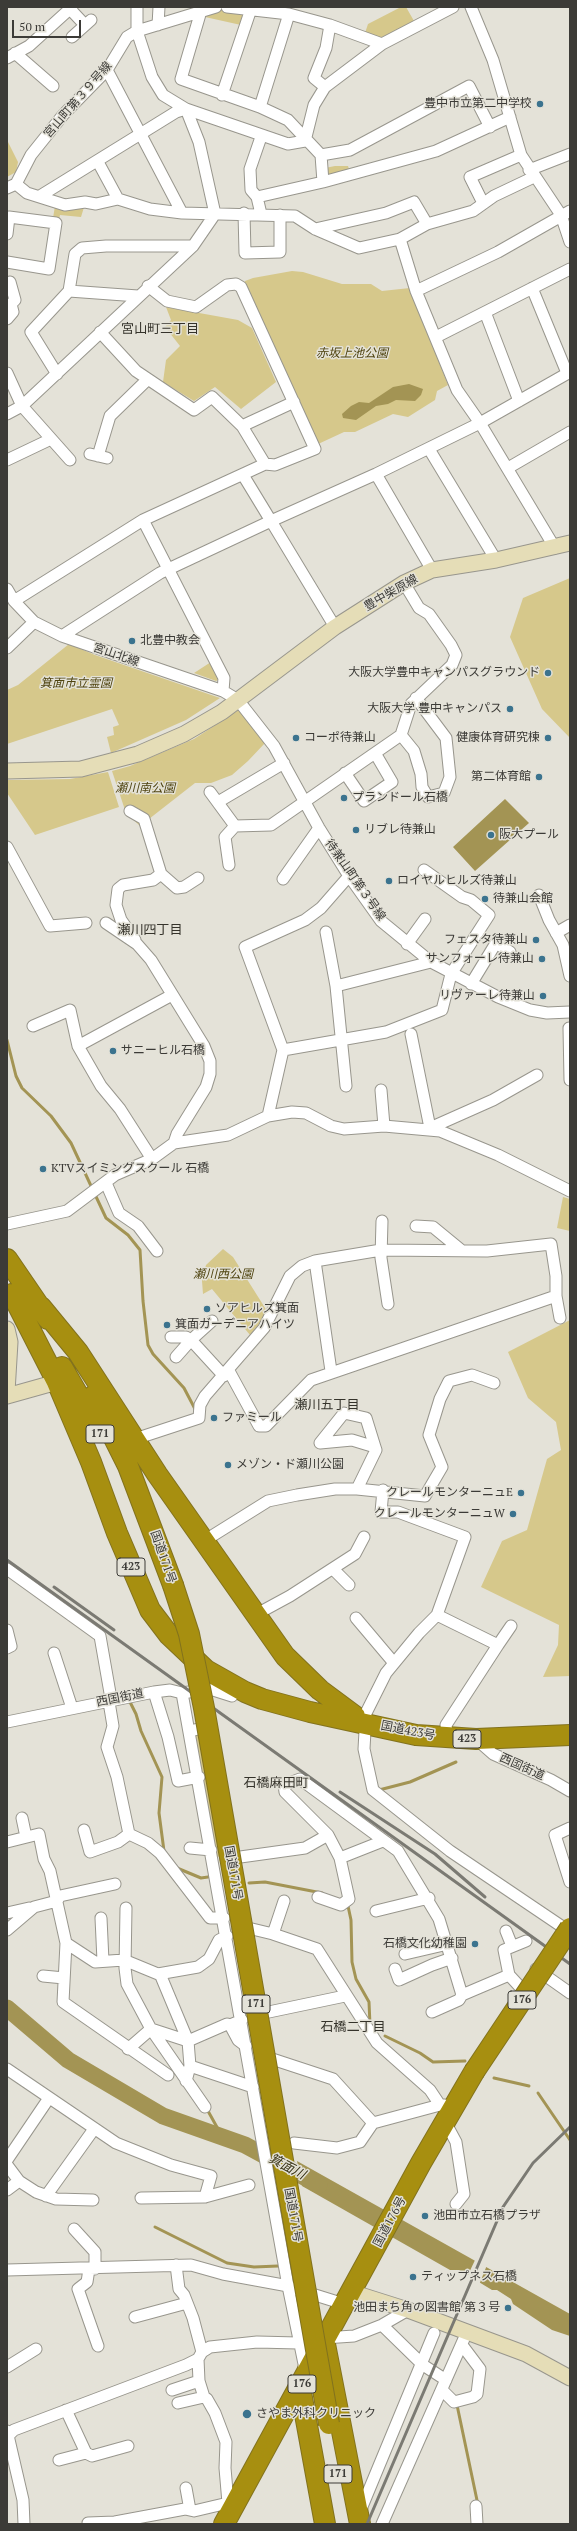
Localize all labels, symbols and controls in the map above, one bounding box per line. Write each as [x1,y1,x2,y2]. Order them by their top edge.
scale bar [14,12,83,38]
text: 50 m [19,19,45,34]
street label: 宮山町第３９号線 [41,59,115,141]
place label: 豊中市立第二中学校 [424,97,532,111]
marker: 豊中市立第二中学校 [535,99,545,109]
district label: 宮山町三丁目 [121,321,199,337]
park label: 赤坂上池公園 [316,347,388,361]
street label: 豊中柴原線 [361,572,421,614]
place label: 北豊中教会 [140,634,200,648]
marker: 北豊中教会 [127,636,137,646]
street label: 宮山北線 [91,640,141,670]
place label: 大阪大学豊中キャンパスグラウンド [348,666,540,680]
marker: 大阪大学豊中キャンパスグラウンド [543,668,553,678]
park label: 箕面市立霊園 [40,677,112,691]
place label: 大阪大学 豊中キャンパス [367,702,502,716]
marker: 大阪大学 豊中キャンパス [505,704,515,714]
place label: コーポ待兼山 [304,731,376,745]
place label: 健康体育研究棟 [456,731,540,745]
marker: コーポ待兼山 [291,733,301,743]
marker: 健康体育研究棟 [543,733,553,743]
place label: 第二体育館 [471,770,531,784]
marker: 第二体育館 [534,772,544,782]
park label: 瀬川南公園 [115,782,175,796]
place label: プランドール石橋 [352,791,448,805]
marker: プランドール石橋 [339,793,349,803]
place label: リブレ待兼山 [364,823,436,837]
marker: リブレ待兼山 [351,825,361,835]
place label: 阪大プール [499,828,559,842]
marker: 阪大プール [486,830,496,840]
street label: 待兼山町第３号線 [322,837,388,923]
place label: ロイヤルヒルズ待兼山 [397,874,517,888]
marker: ロイヤルヒルズ待兼山 [384,876,394,886]
place label: 待兼山会館 [493,892,553,906]
marker: 待兼山会館 [480,894,490,904]
district label: 瀬川四丁目 [118,922,182,938]
place label: フェスタ待兼山 [444,933,528,947]
marker: フェスタ待兼山 [531,935,541,945]
place label: サンフォーレ待兼山 [426,952,534,966]
marker: サンフォーレ待兼山 [537,954,547,964]
place label: リヴァーレ待兼山 [439,989,535,1003]
marker: リヴァーレ待兼山 [538,991,548,1001]
place label: サニーヒル石橋 [121,1044,205,1058]
marker: サニーヒル石橋 [108,1046,118,1056]
place label: KTVスイミングスクール 石橋 [51,1162,209,1176]
marker: KTVスイミングスクール 石橋 [38,1164,48,1174]
park label: 瀬川西公園 [193,1268,253,1282]
place label: ソアヒルズ箕面 [215,1302,299,1316]
marker: ソアヒルズ箕面 [202,1304,212,1314]
place label: 箕面ガーデニアハイツ [175,1318,295,1332]
marker: 箕面ガーデニアハイツ [162,1320,172,1330]
district label: 瀬川五丁目 [295,1397,359,1413]
place label: ファミール [222,1411,282,1425]
marker: ファミール [209,1413,219,1423]
road number: 171 [86,1425,114,1443]
place label: メゾン・ド瀬川公園 [236,1458,344,1472]
marker: メゾン・ド瀬川公園 [223,1460,233,1470]
place label: クレールモンターニュE [386,1486,513,1500]
marker: クレールモンターニュE [516,1488,526,1498]
place label: クレールモンターニュW [374,1507,505,1521]
marker: クレールモンターニュW [508,1509,518,1519]
street label: 国道171号 [147,1529,179,1585]
road number: 423 [117,1558,145,1576]
street label: 西国街道 [95,1686,145,1710]
street label: 国道423号 [380,1719,436,1743]
road number: 423 [453,1730,481,1748]
street label: 西国街道 [497,1751,547,1783]
district label: 石橋麻田町 [244,1775,308,1791]
street label: 国道171号 [221,1845,245,1901]
place label: 石橋文化幼稚園 [383,1937,467,1951]
marker: 石橋文化幼稚園 [470,1939,480,1949]
road number: 176 [508,1991,536,2009]
road number: 171 [242,1995,270,2013]
district label: 石橋二丁目 [321,2019,385,2035]
water label: 箕面川 [266,2151,308,2183]
street label: 国道171号 [281,2187,305,2243]
street label: 国道176号 [371,2194,409,2250]
place label: 池田市立石橋プラザ [433,2209,541,2223]
marker: 池田市立石橋プラザ [420,2211,430,2221]
place label: ティップネス石橋 [421,2270,517,2284]
marker: ティップネス石橋 [408,2272,418,2282]
place label: 池田まち角の図書館 第３号 [353,2301,500,2315]
marker: 池田まち角の図書館 第３号 [503,2303,513,2313]
road number: 176 [288,2375,316,2393]
place label: さやま外科クリニック [256,2407,376,2421]
marker: さやま外科クリニック [241,2408,253,2420]
road number: 171 [324,2465,352,2483]

